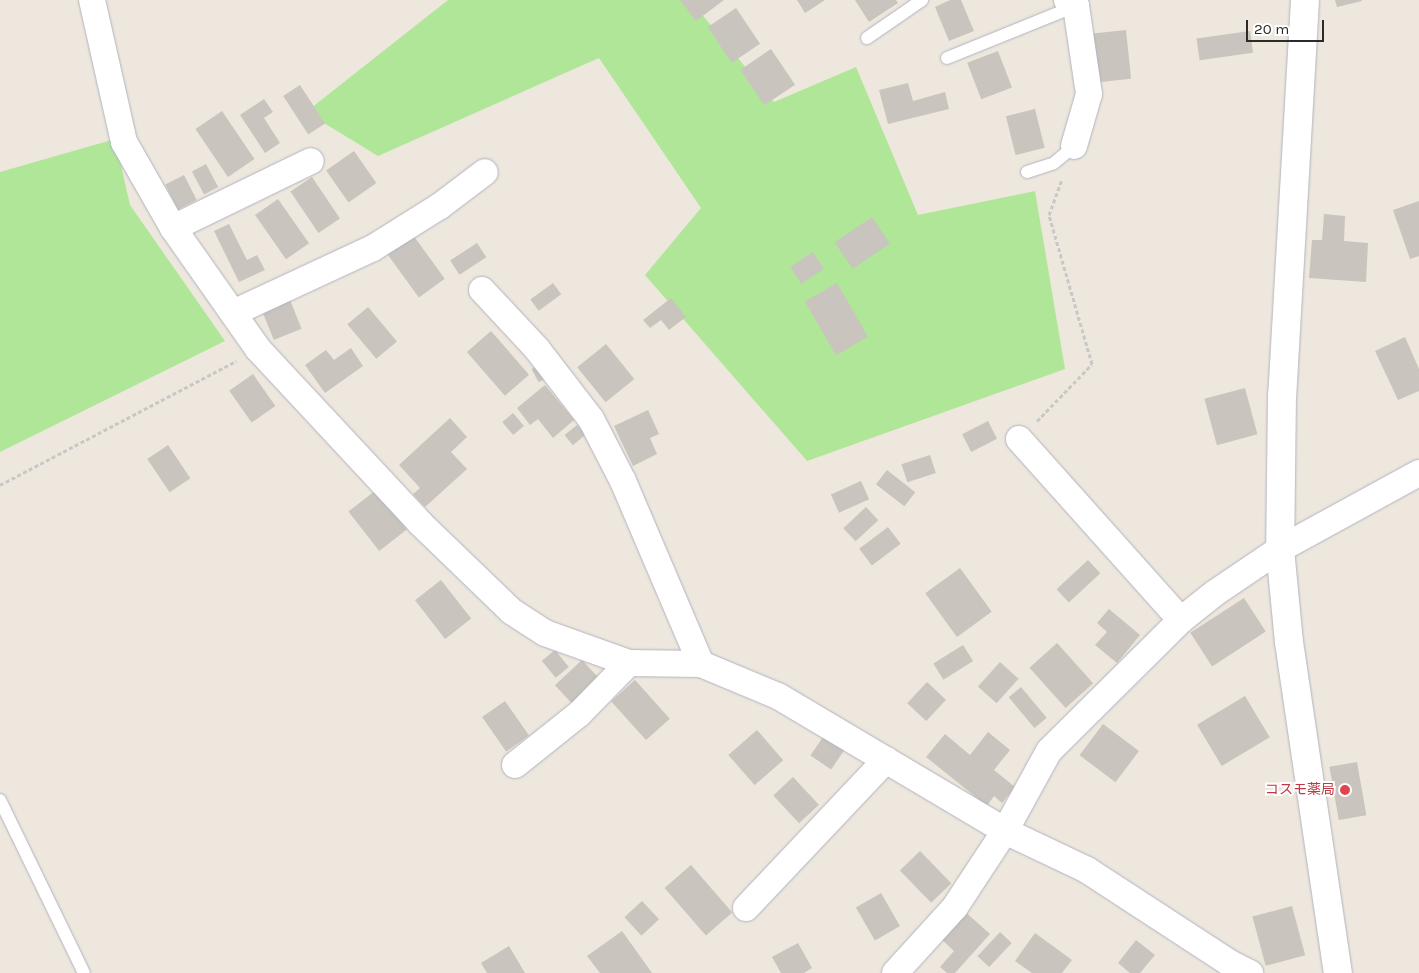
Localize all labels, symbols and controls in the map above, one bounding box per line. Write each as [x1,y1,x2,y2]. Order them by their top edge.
scale bar [1249,10,1326,42]
text: 20 m [1254,20,1289,38]
place label: コスモ薬局 [1265,782,1335,798]
marker: コスモ薬局 [1339,784,1351,796]

